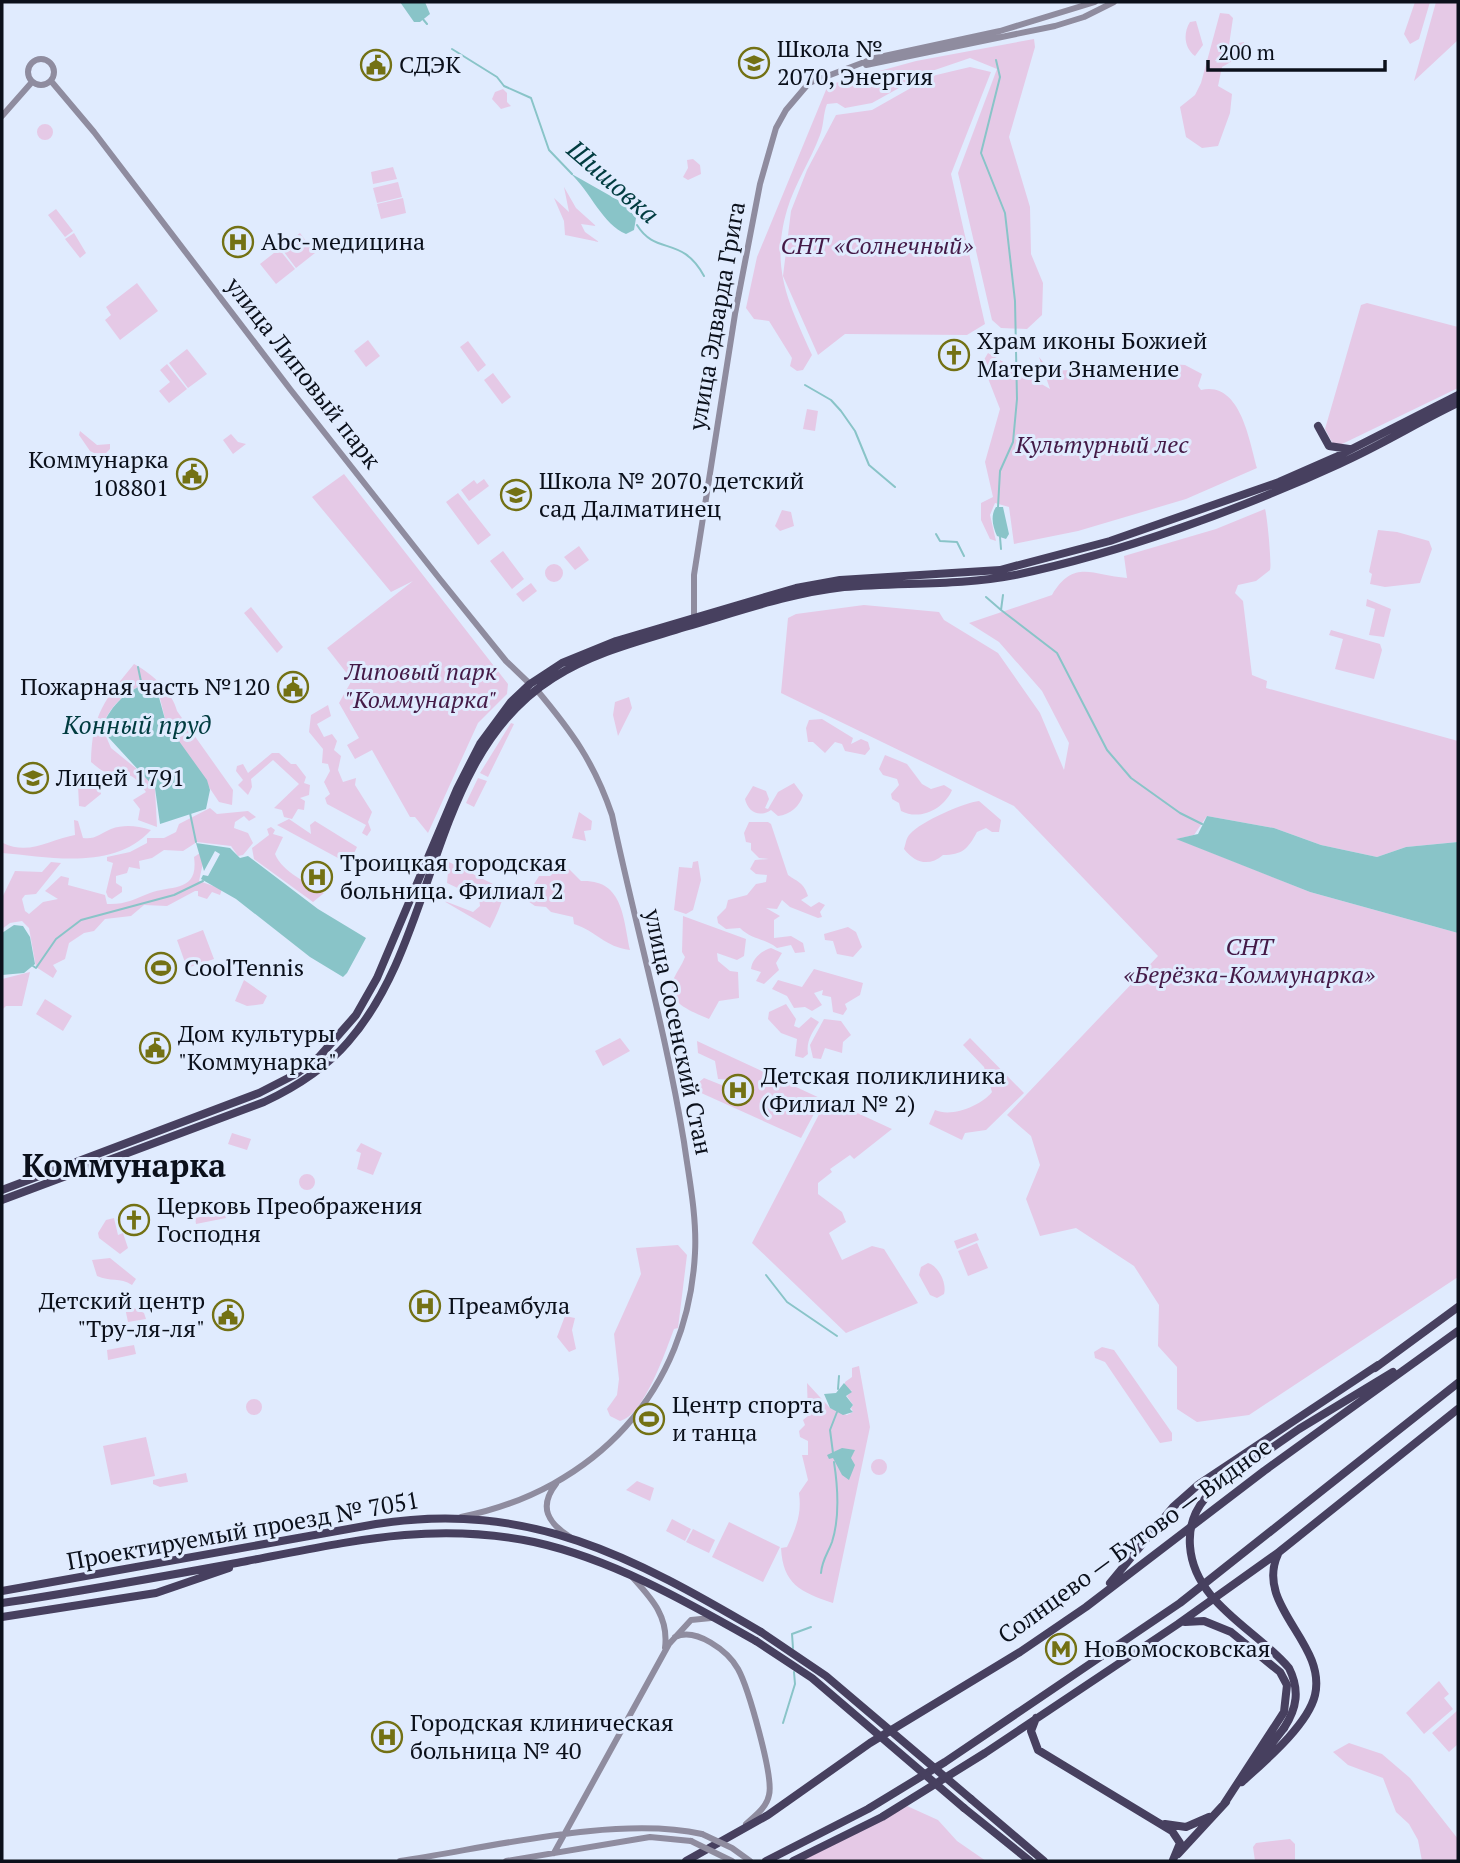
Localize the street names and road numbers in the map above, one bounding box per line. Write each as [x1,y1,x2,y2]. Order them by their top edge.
street label: улица Эдварда Грига [680,199,752,434]
street label: улица Липовый парк [218,269,389,475]
street label: улица Сосенский Стан [637,905,721,1158]
street label: Солнцево — Бутово — Видное [991,1430,1278,1650]
street label: Проектируемый проезд № 7051 [64,1483,422,1577]

